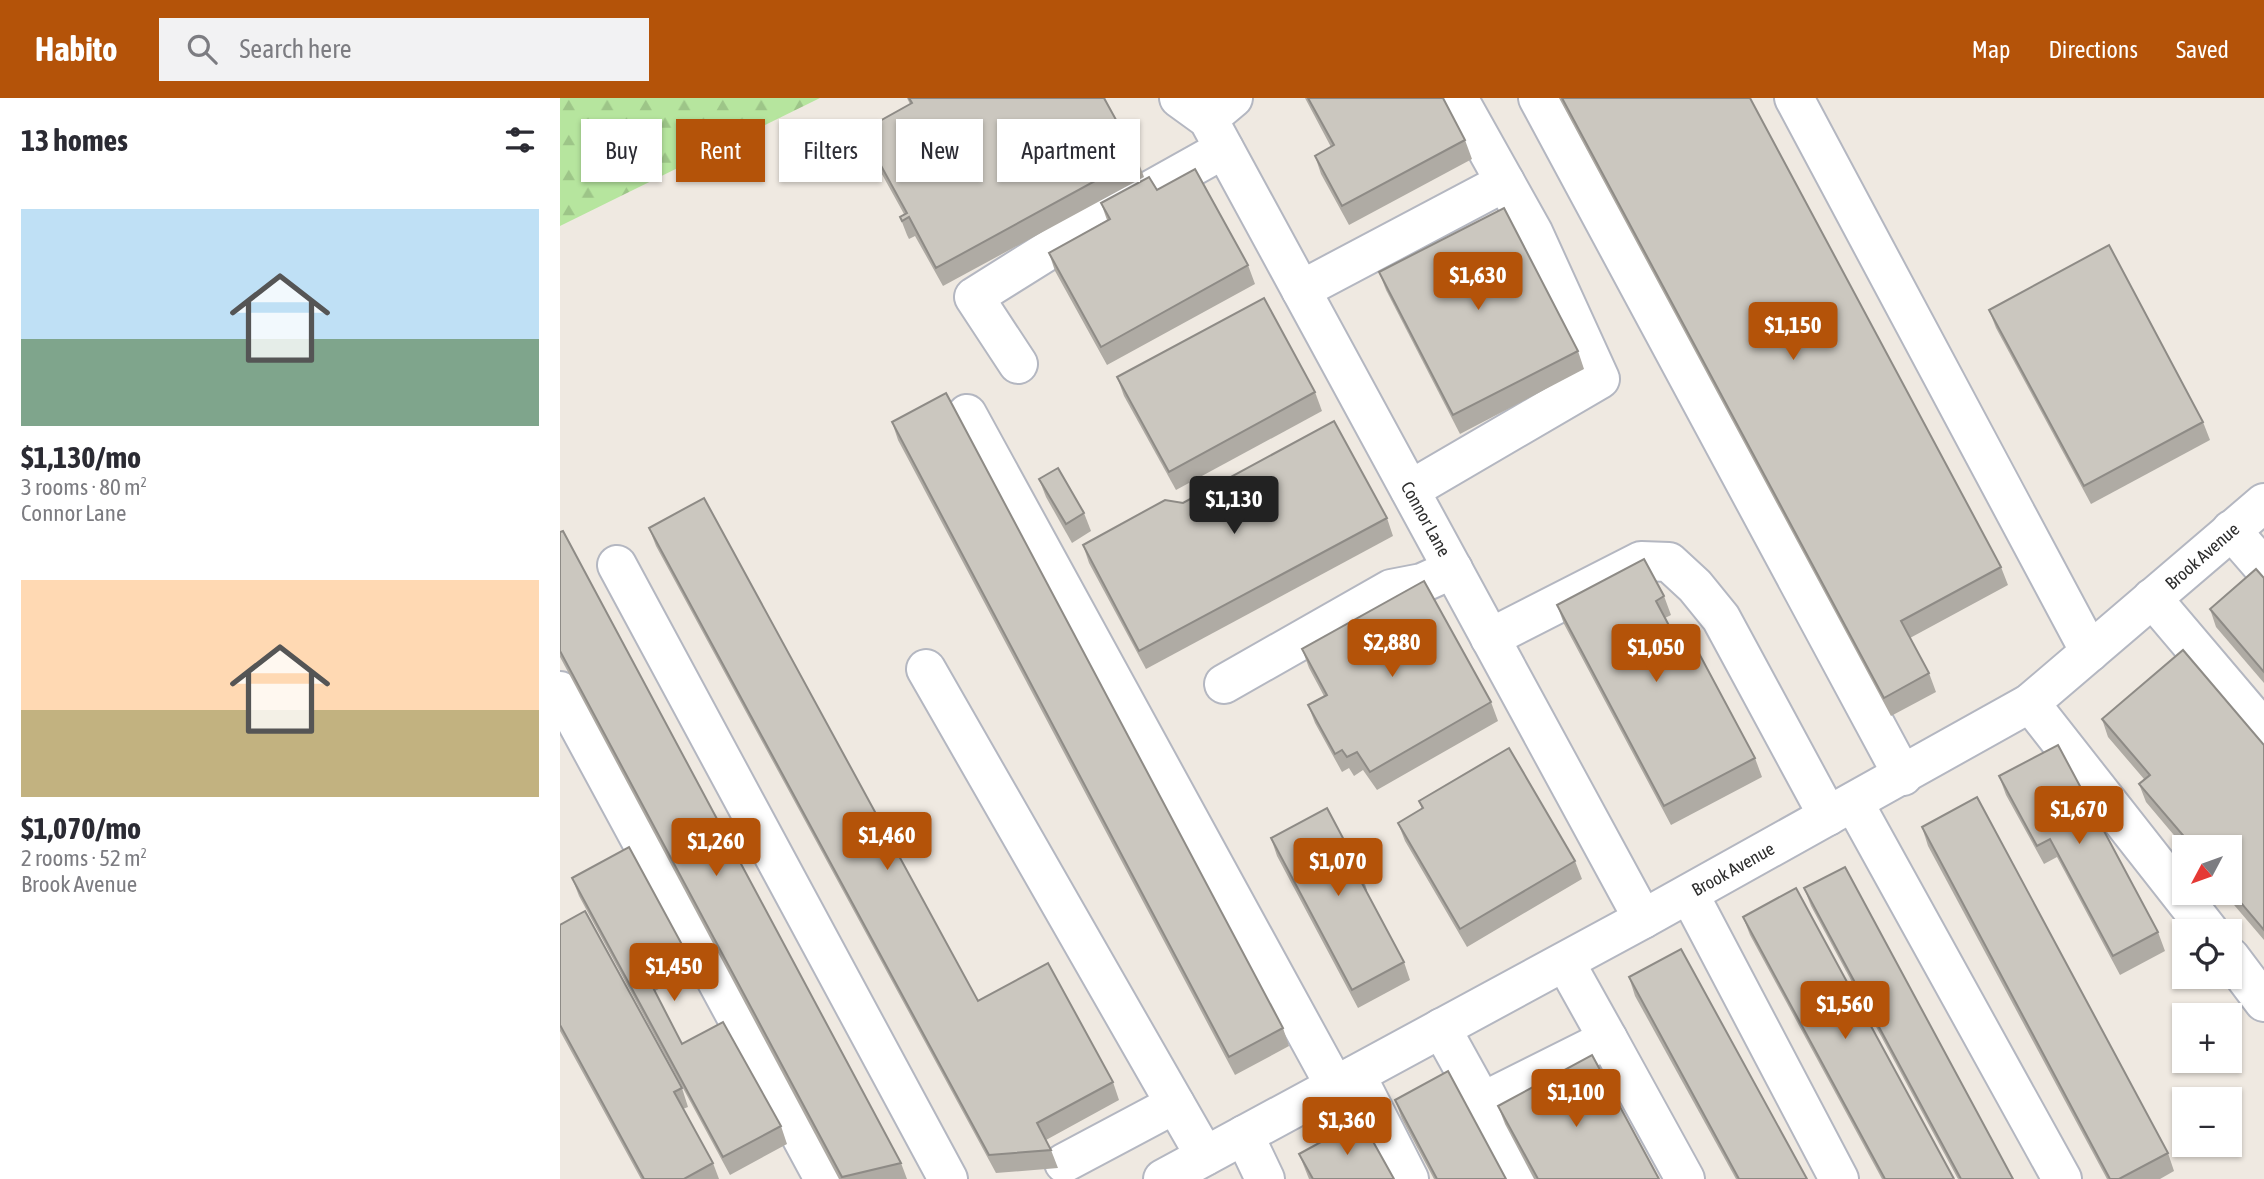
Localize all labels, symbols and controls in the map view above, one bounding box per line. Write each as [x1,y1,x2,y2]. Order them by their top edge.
search box [159,18,649,81]
text: Habito [35,30,117,68]
icon: search [183,30,221,68]
text: Search here [239,34,352,64]
text: Map [1972,36,2010,63]
text: Directions [2048,36,2138,63]
text: Saved [2176,36,2229,63]
chip: Buy [581,119,662,182]
chip: Rent [676,119,765,182]
chip: Filters [779,119,882,182]
chip: New [896,119,983,182]
chip: Apartment [997,119,1140,182]
icon: filters [501,121,539,159]
text: 13 homes [21,123,128,157]
pin: $1,630 [1421,252,1535,312]
icon: home [217,255,343,381]
text: $1,630 [1450,262,1507,288]
pin: $1,150 [1736,302,1850,362]
text: $1,150 [1765,312,1822,338]
text: $1,130/mo [21,440,141,474]
text: 3 rooms · 80 m² [21,474,147,500]
pin: $1,130 [1177,476,1291,536]
street label: Connor Lane [1397,478,1455,560]
text: $1,130 [1206,486,1263,512]
text: Connor Lane [21,500,126,526]
street label: Brook Avenue [2161,518,2243,594]
pin: $2,880 [1335,620,1449,679]
pin: $1,050 [1599,624,1713,684]
icon: home [217,626,343,752]
text: $2,880 [1364,629,1421,655]
text: $1,050 [1628,634,1685,660]
pin: $1,670 [2022,786,2136,846]
text: $1,670 [2051,796,2108,822]
text: $1,070/mo [21,811,141,845]
pin: $1,460 [830,812,944,872]
pin: $1,260 [659,818,773,878]
text: $1,460 [859,822,916,848]
text: $1,260 [688,828,745,854]
north arrow [2172,835,2242,905]
map controls [2172,835,2242,1157]
pin: $1,070 [1281,838,1395,898]
street label: Brook Avenue [1688,838,1778,900]
text: 2 rooms · 52 m² [21,845,147,871]
text: $1,070 [1310,848,1367,874]
text: Brook Avenue [21,871,137,897]
button: locate [2172,919,2242,989]
pin: $1,450 [617,944,731,1003]
text: $1,450 [646,953,703,979]
pin: $1,560 [1788,982,1902,1041]
text: $1,560 [1817,991,1874,1017]
button: + [2172,1003,2242,1073]
pin: $1,100 [1519,1070,1633,1129]
text: $1,100 [1548,1079,1605,1105]
button: − [2172,1087,2242,1157]
pin: $1,360 [1290,1098,1404,1157]
text: $1,360 [1319,1107,1376,1133]

